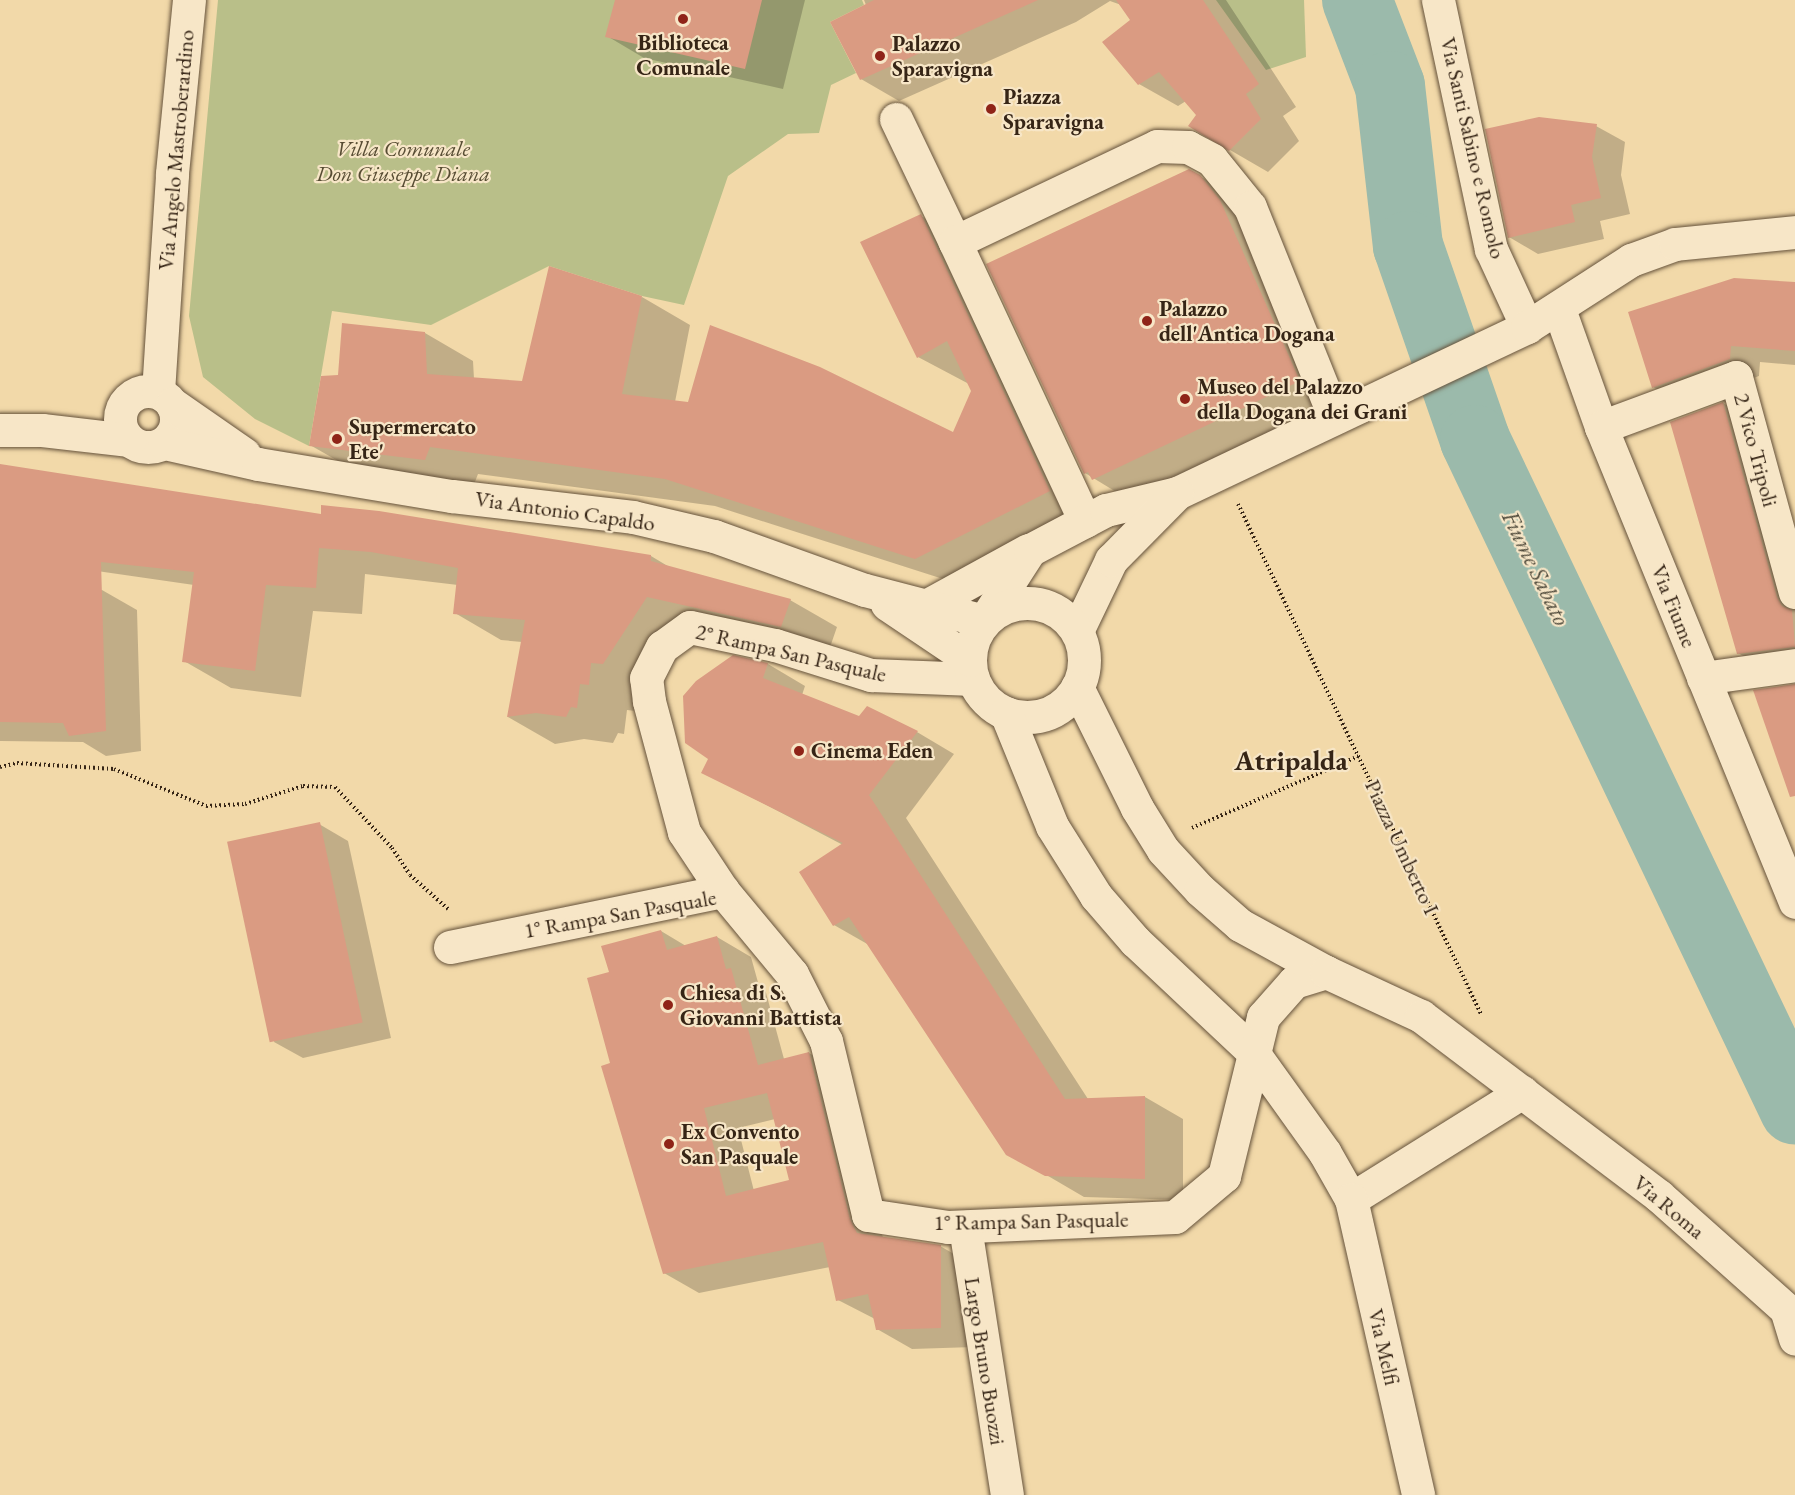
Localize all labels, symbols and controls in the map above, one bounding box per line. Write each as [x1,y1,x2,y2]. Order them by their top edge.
marker: Biblioteca Comunale [676,12,690,26]
street label: Via Angelo Mastroberardino [152,29,200,271]
place label: Biblioteca Comunale [636,29,730,80]
place label: Palazzo Sparavigna [892,30,993,82]
street label: Via Santi Sabino e Romolo [1435,35,1511,261]
marker: Palazzo Sparavigna [873,49,887,63]
place label: Piazza Sparavigna [1003,83,1104,134]
marker: Piazza Sparavigna [984,102,998,116]
park label: Villa Comunale Don Giuseppe Diana [316,135,490,186]
place label: Palazzo dell'Antica Dogana [1159,295,1335,346]
marker: Palazzo dell'Antica Dogana [1140,314,1154,328]
place label: Museo del Palazzo della Dogana dei Grani [1197,373,1407,424]
street label: 2 Vico Tripoli [1728,390,1784,510]
marker: Museo del Palazzo della Dogana dei Grani [1178,392,1192,406]
place label: Supermercato Ete' [349,413,476,464]
marker: Supermercato Ete' [330,432,344,446]
street label: Via Antonio Capaldo [473,485,657,537]
water label: Fiume Sabato [1496,506,1576,630]
street label: Via Fiume [1645,561,1703,651]
street label: 2° Rampa San Pasquale [693,618,889,688]
place label: Cinema Eden [811,738,933,764]
district label: Atripalda [1234,743,1348,777]
marker: Cinema Eden [792,744,806,758]
street label: Piazza Umberto I [1359,775,1445,919]
street label: 1° Rampa San Pasquale [522,884,718,944]
place label: Chiesa di S. Giovanni Battista [680,979,842,1030]
marker: Chiesa di S. Giovanni Battista [661,998,675,1012]
place label: Ex Convento San Pasquale [681,1118,799,1170]
marker: Ex Convento San Pasquale [662,1137,676,1151]
street label: Via Roma [1628,1169,1710,1245]
street label: 1° Rampa San Pasquale [933,1206,1129,1236]
street label: Largo Bruno Buozzi [959,1275,1011,1447]
street label: Via Melfi [1362,1306,1406,1388]

